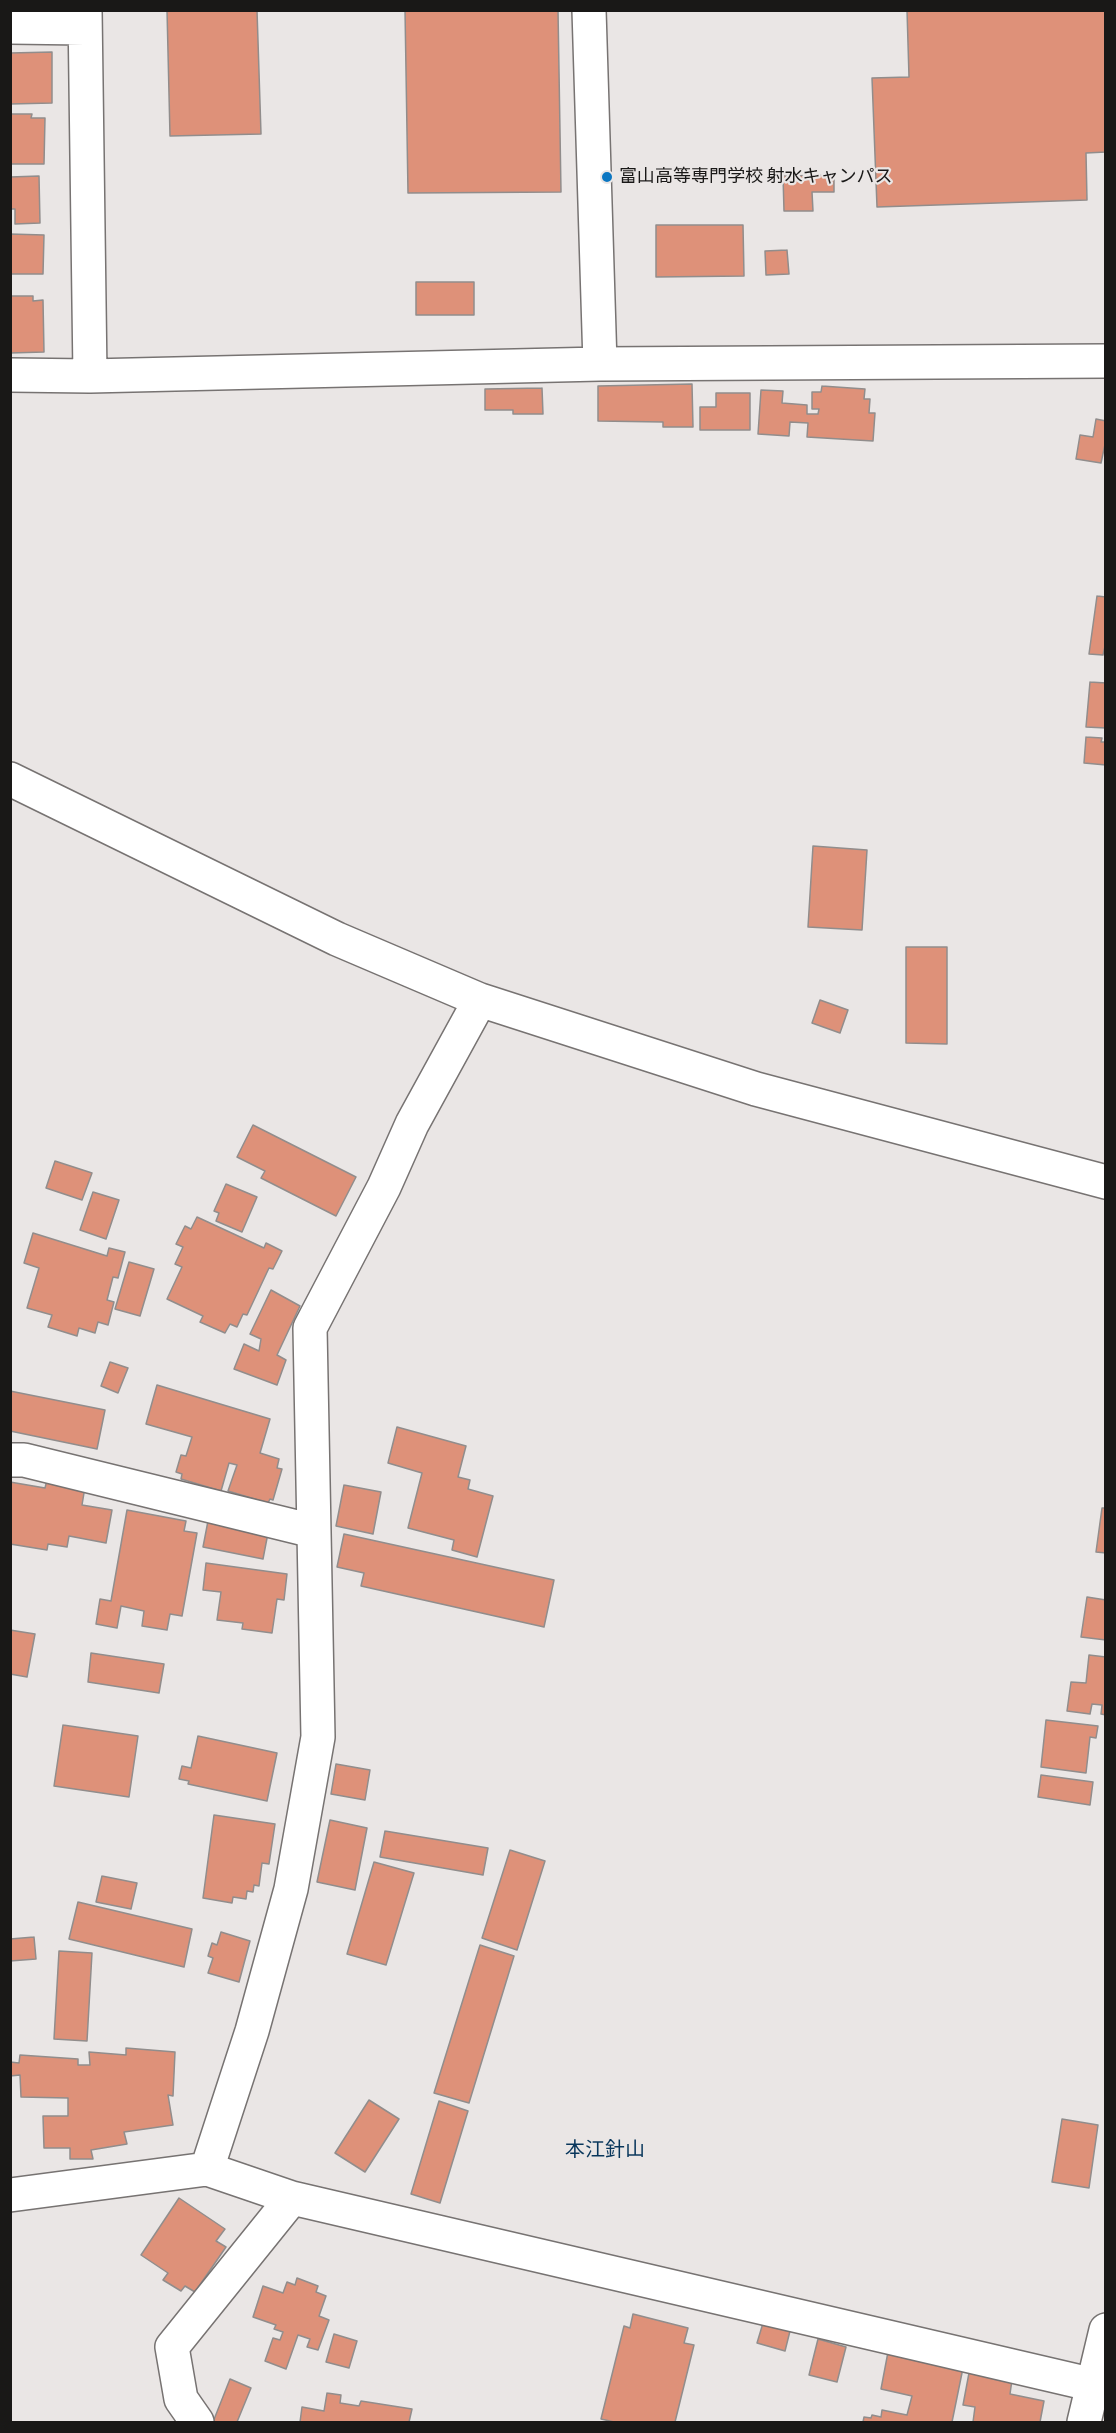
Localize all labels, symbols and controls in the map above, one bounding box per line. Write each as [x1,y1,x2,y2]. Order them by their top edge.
place label: 富山高等専門学校 射水キャンパス [619,166,893,188]
marker: 富山高等専門学校 射水キャンパス [600,170,614,184]
district label: 本江針山 [565,2138,645,2162]

